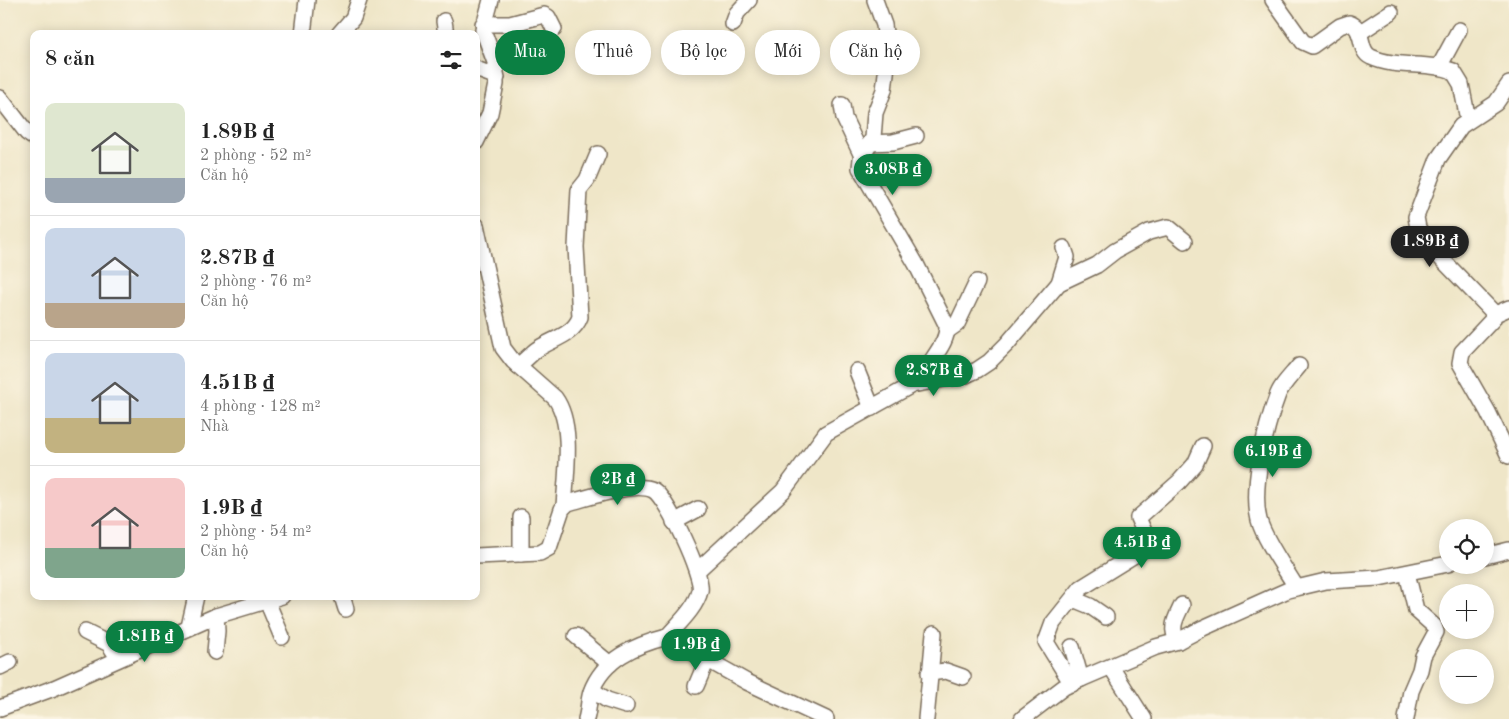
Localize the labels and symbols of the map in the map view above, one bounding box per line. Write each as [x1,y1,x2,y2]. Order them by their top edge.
pin: 3.08B ₫ [847,154,939,196]
pin: 1.89B ₫ [1384,226,1476,268]
pin: 2.87B ₫ [888,354,980,397]
pin: 6.19B ₫ [1227,436,1319,478]
pin: 2B ₫ [588,464,648,506]
pin: 4.51B ₫ [1096,526,1188,569]
pin: 1.81B ₫ [99,620,191,663]
pin: 1.9B ₫ [655,628,737,671]

